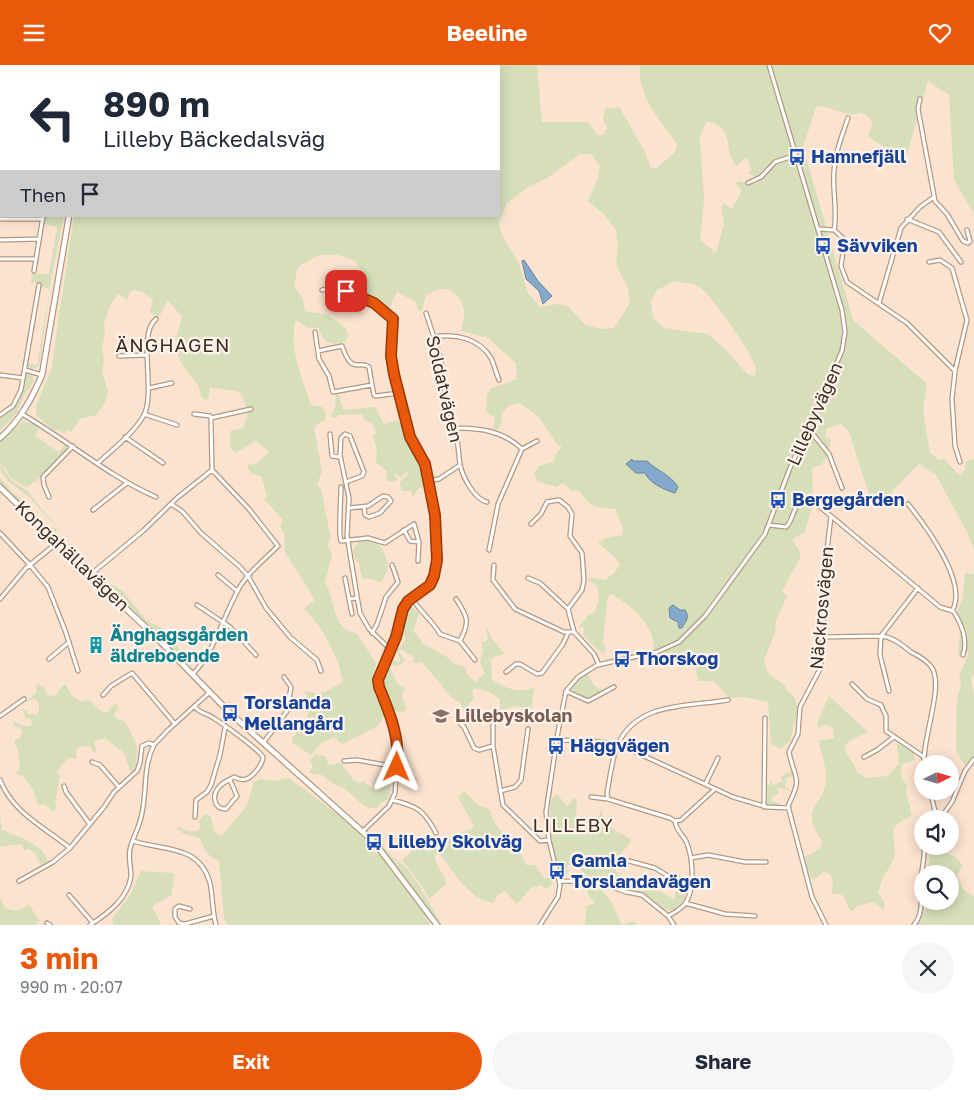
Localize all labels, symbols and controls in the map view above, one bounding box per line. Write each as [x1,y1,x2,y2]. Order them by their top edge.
icon: menu [20,19,48,47]
text: Beeline [446,19,528,46]
icon: heart [926,19,954,47]
text: 890 m [103,83,210,125]
icon: left [20,85,85,150]
text: Lilleby Bäckedalsväg [103,125,325,152]
place label: Hamnefjäll [811,145,906,167]
bus stop icon: Hamnefjäll [787,147,807,167]
icon: arrive [76,180,104,208]
text: Then [20,183,66,206]
place label: Sävviken [837,234,918,256]
bus stop icon: Sävviken [813,236,833,256]
pin [325,270,367,312]
icon: arrive [332,277,360,305]
district label: ÄNGHAGEN [116,333,230,356]
street label: Soldatvägen [422,333,468,444]
street label: Lillebyvägen [782,359,847,469]
place label: Bergegården [792,488,905,510]
bus stop icon: Bergegården [768,490,788,510]
street label: Kongahällavägen [11,495,134,615]
street label: Näckrosvägen [805,545,837,670]
place label: Änghagsgården äldreboende [110,623,248,666]
building icon: Änghagsgården äldreboende [86,635,106,655]
place label: Thorskog [636,647,718,669]
bus stop icon: Thorskog [612,649,632,669]
place label: Torslanda Mellangård [244,691,343,734]
bus stop icon: Torslanda Mellangård [220,703,240,723]
place label: Lillebyskolan [455,704,573,726]
school or university icon: Lillebyskolan [431,706,451,726]
place label: Häggvägen [570,734,670,756]
bus stop icon: Häggvägen [546,736,566,756]
position arrow [370,740,422,792]
north arrow [914,755,959,800]
map controls [914,755,959,910]
button: sound [914,810,959,855]
district label: LILLEBY [532,813,614,836]
place label: Lilleby Skolväg [388,830,522,852]
bus stop icon: Lilleby Skolväg [364,832,384,852]
place label: Gamla Torslandavägen [571,849,711,892]
bus stop icon: Gamla Torslandavägen [547,861,567,881]
button: search [914,865,959,910]
text: 3 min [20,940,98,976]
button: close [902,942,954,994]
text: 990 m · 20:07 [20,977,123,997]
button: Exit [20,1032,482,1090]
button: Share [492,1032,954,1090]

